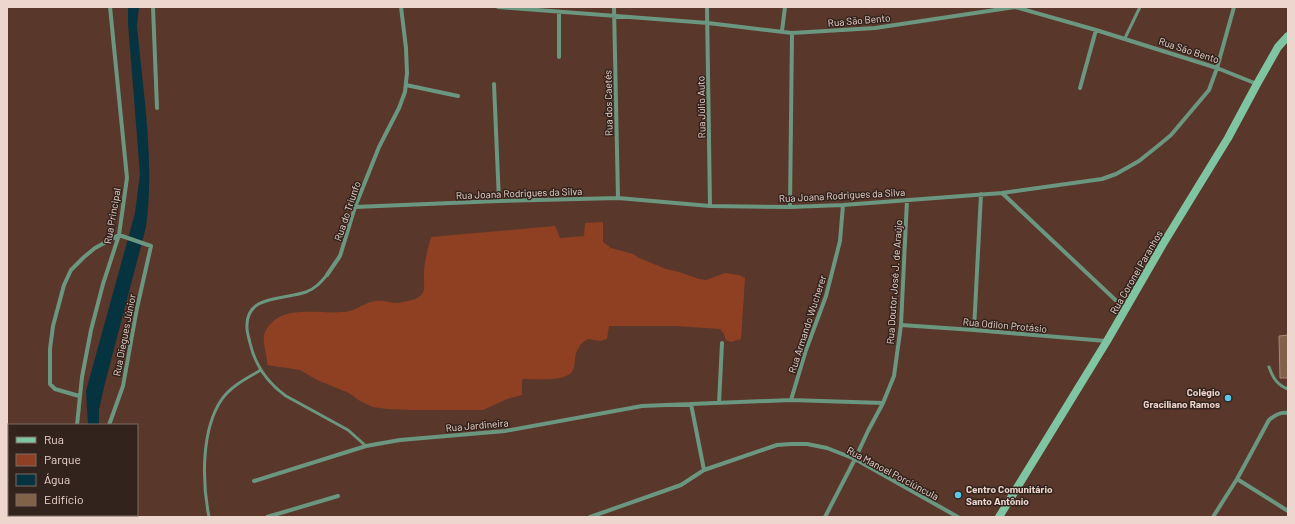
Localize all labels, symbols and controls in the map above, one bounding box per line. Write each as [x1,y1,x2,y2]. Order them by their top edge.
street label: Rua São Bento [827,11,891,29]
street label: Rua São Bento [1157,35,1221,65]
street label: Rua dos Caetés [601,70,615,136]
street label: Rua Júlio Auto [694,76,708,138]
street label: Rua do Triunfo [331,180,363,242]
street label: Rua Joana Rodrigues da Silva [456,185,582,201]
street label: Rua Joana Rodrigues da Silva [779,186,905,204]
street label: Rua Principal [101,187,123,245]
street label: Rua Doutor José J. de Araújo [884,219,904,345]
street label: Rua Coronel Paranhos [1107,228,1165,316]
street label: Rua Armando Wucherer [785,273,829,375]
street label: Rua Diegues Júnior [110,292,138,377]
street label: Rua Odilon Protásio [962,315,1048,335]
place label: Colégio Graciliano Ramos [1143,386,1220,410]
marker: Colégio Graciliano Ramos [1223,393,1233,403]
street label: Rua Jardineira [445,416,509,434]
legend [8,424,138,516]
text: Rua [44,432,64,446]
street label: Rua Manoel Porciúncula [845,444,941,502]
text: Parque [44,452,81,466]
text: Água [44,472,70,486]
place label: Centro Comunitário Santo Antônio [966,483,1053,507]
marker: Centro Comunitário Santo Antônio [953,490,963,500]
text: Edifício [44,492,84,506]

